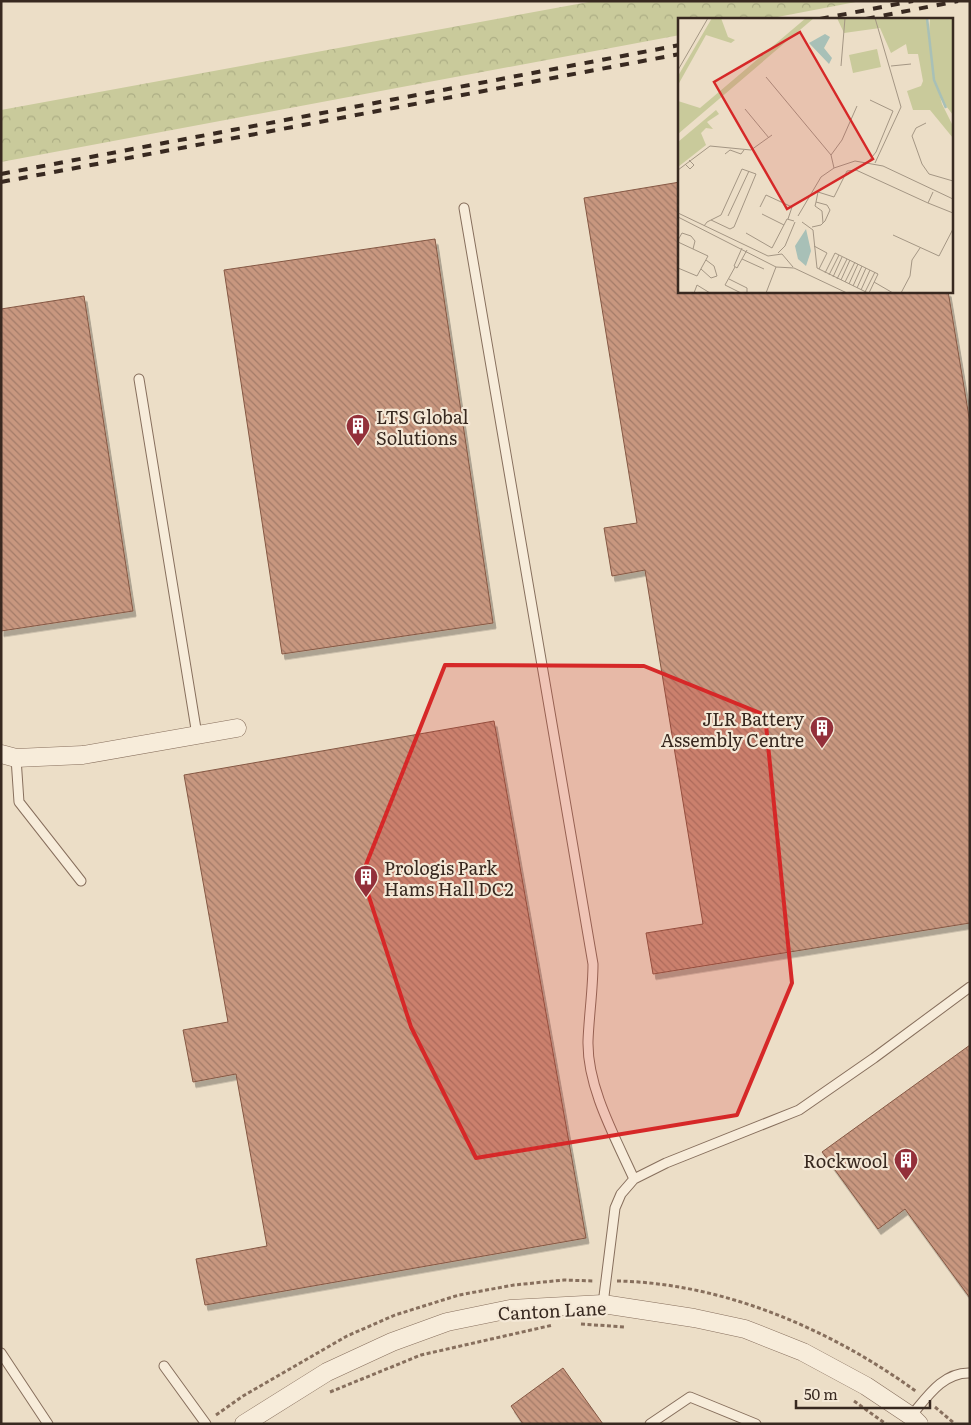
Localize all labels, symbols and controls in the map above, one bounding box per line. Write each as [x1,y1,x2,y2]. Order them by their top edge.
inset map [678,18,954,292]
place label: LTS Global Solutions [376,403,469,451]
building icon: LTS Global Solutions [345,413,371,447]
place label: JLR Battery Assembly Centre [661,705,805,753]
building icon: JLR Battery Assembly Centre [809,715,835,749]
place label: Prologis Park Hams Hall DC2 [384,854,514,902]
building icon: Prologis Park Hams Hall DC2 [353,864,379,898]
place label: Rockwool [803,1147,888,1174]
building icon: Rockwool [893,1147,919,1181]
street label: Canton Lane [497,1294,607,1326]
scale bar [796,1378,930,1410]
text: 50 m [804,1382,838,1405]

